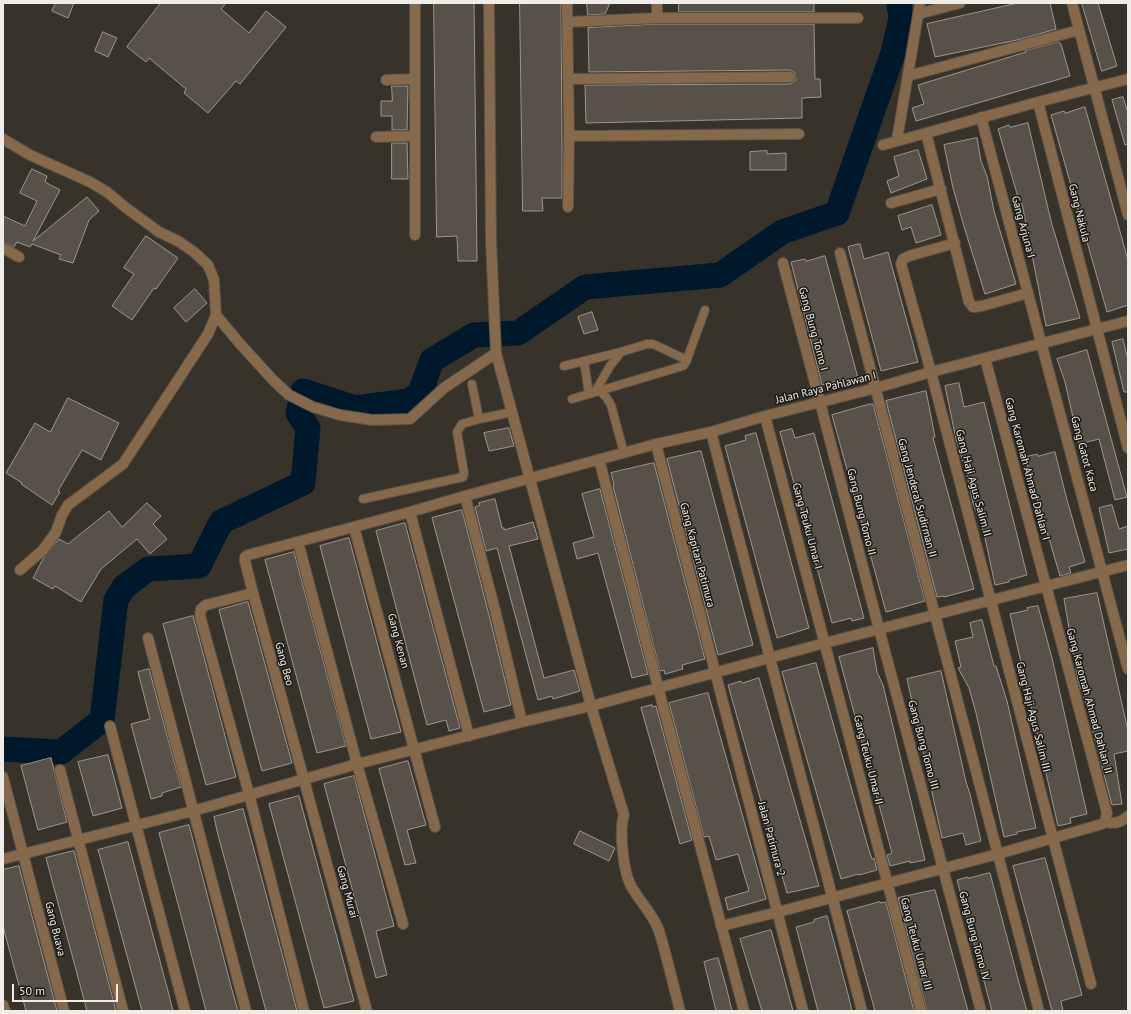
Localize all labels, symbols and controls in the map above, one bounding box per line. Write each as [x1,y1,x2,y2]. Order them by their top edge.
street label: Gang Nakula [1065,182,1093,244]
street label: Gang Arjuna I [1008,195,1038,259]
street label: Gang Bung Tomo I [796,286,830,372]
street label: Jalan Raya Pahlawan I [774,369,878,407]
street label: Gang Karomah Ahmad Dahlan I [1002,396,1052,542]
street label: Gang Gatot Kaca [1068,415,1100,493]
street label: Gang Haji Agus Salim II [952,428,994,538]
street label: Gang Jenderal Sudirman II [895,437,939,559]
street label: Gang Bung Tomo II [844,467,878,557]
street label: Gang Teuku Umar I [789,481,825,571]
street label: Gang Kapitan Patimura [677,501,717,609]
street label: Gang Kenan [384,612,412,670]
street label: Gang Karomah Ahmad Dahlan II [1063,627,1115,775]
street label: Gang Beo [272,641,296,687]
street label: Gang Haji Agus Salim III [1013,660,1053,774]
street label: Gang Bung Tomo III [905,699,941,791]
street label: Gang Teuku Umar II [850,714,886,806]
street label: Jalan Patimura 2 [755,800,787,878]
street label: Gang Murai [334,864,360,920]
street label: Gang Bung Tomo IV [956,890,992,982]
street label: Gang Teuku Umar III [897,896,935,992]
street label: Gang Buava [42,900,68,958]
scale bar [14,976,120,1002]
text: 50 m [19,983,45,998]

